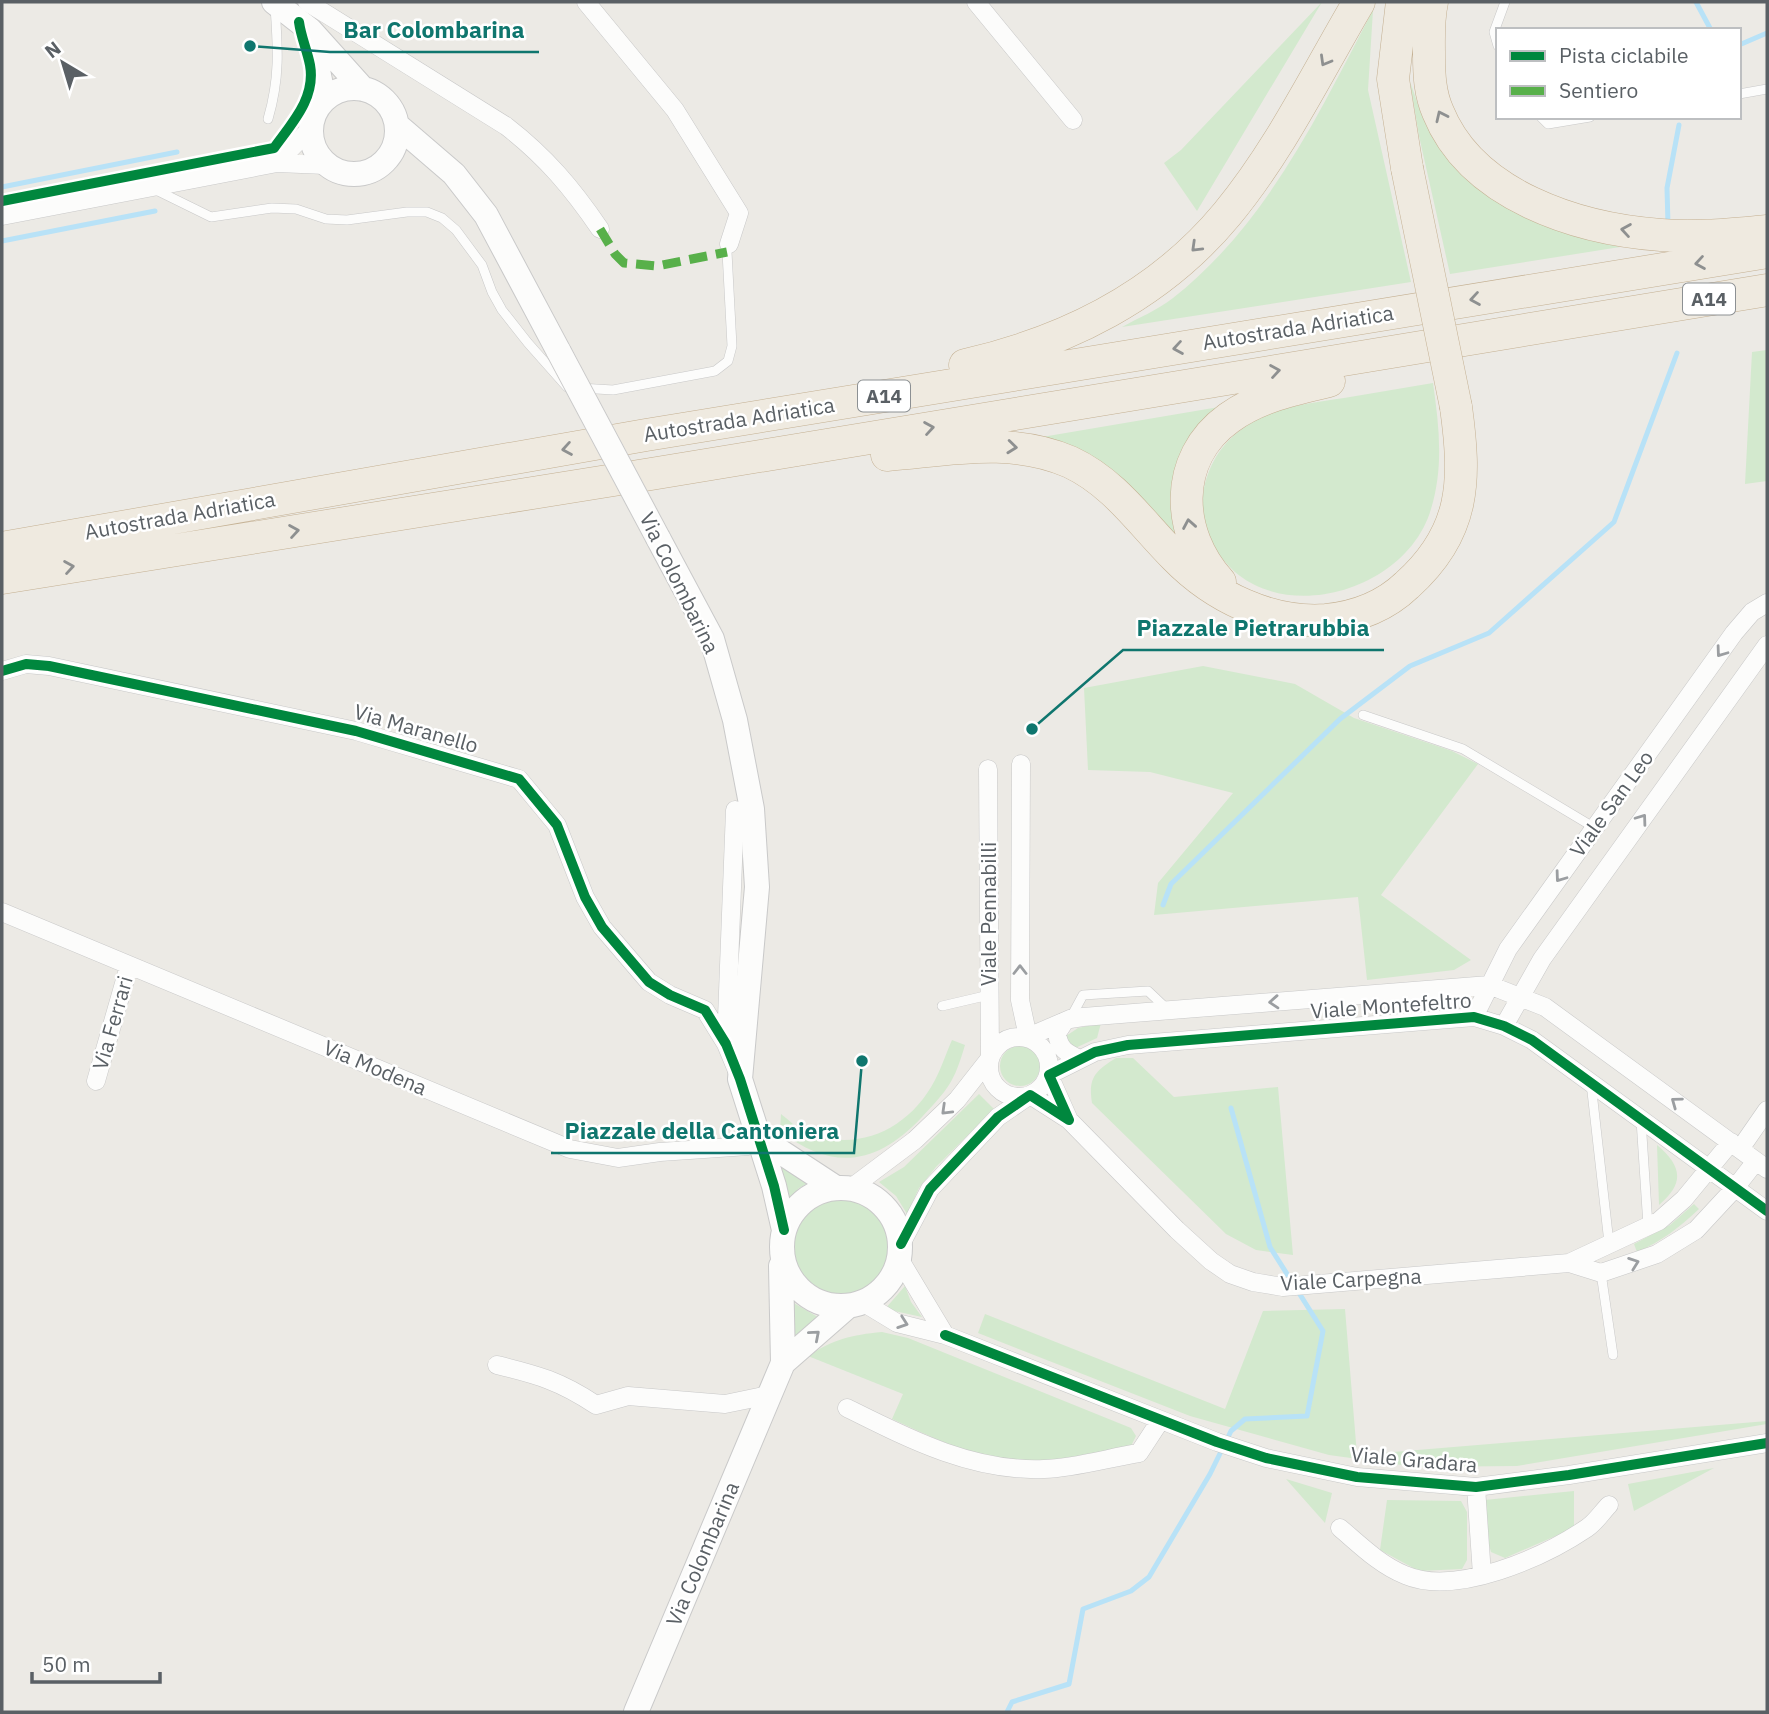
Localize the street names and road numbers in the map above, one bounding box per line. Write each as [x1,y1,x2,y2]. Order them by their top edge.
road number: A14 [1683,284,1735,314]
street label: Autostrada Adriatica [1200,298,1395,356]
road number: A14 [858,380,910,412]
street label: Autostrada Adriatica [641,390,836,448]
street label: Autostrada Adriatica [82,484,277,546]
street label: Via Colombarina [633,507,726,658]
street label: Via Maranello [351,697,482,759]
street label: Viale San Leo [1563,744,1659,862]
street label: Viale Pennabilli [974,842,1002,986]
street label: Via Ferrari [85,973,139,1073]
street label: Viale Montefeltro [1309,985,1473,1025]
street label: Via Modena [319,1033,431,1101]
street label: Viale Carpegna [1280,1261,1422,1297]
street label: Viale Gradara [1350,1440,1479,1478]
street label: Via Colombarina [659,1477,745,1630]

